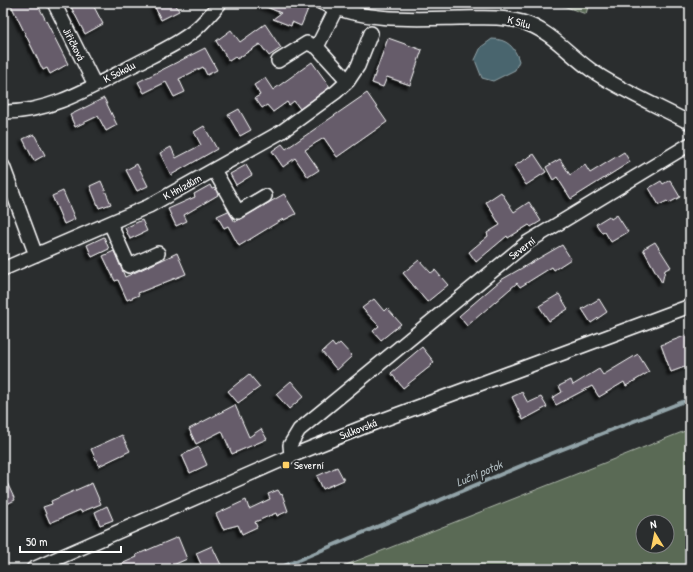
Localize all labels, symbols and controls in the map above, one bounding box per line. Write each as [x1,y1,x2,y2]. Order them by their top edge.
street label: K Silu [506,12,533,32]
street label: Jiřičková [60,25,89,63]
street label: K Sokolu [101,58,138,86]
street label: K Hnízdům [160,171,204,203]
street label: Severní [506,233,538,263]
street label: Sulkovská [337,415,379,443]
water label: Luční potok [453,455,506,490]
place label: Severní [294,458,324,472]
marker: Severní [281,460,291,470]
north arrow [635,514,675,554]
text: N [649,517,658,532]
scale bar [20,528,121,554]
text: 50 m [26,533,47,550]

